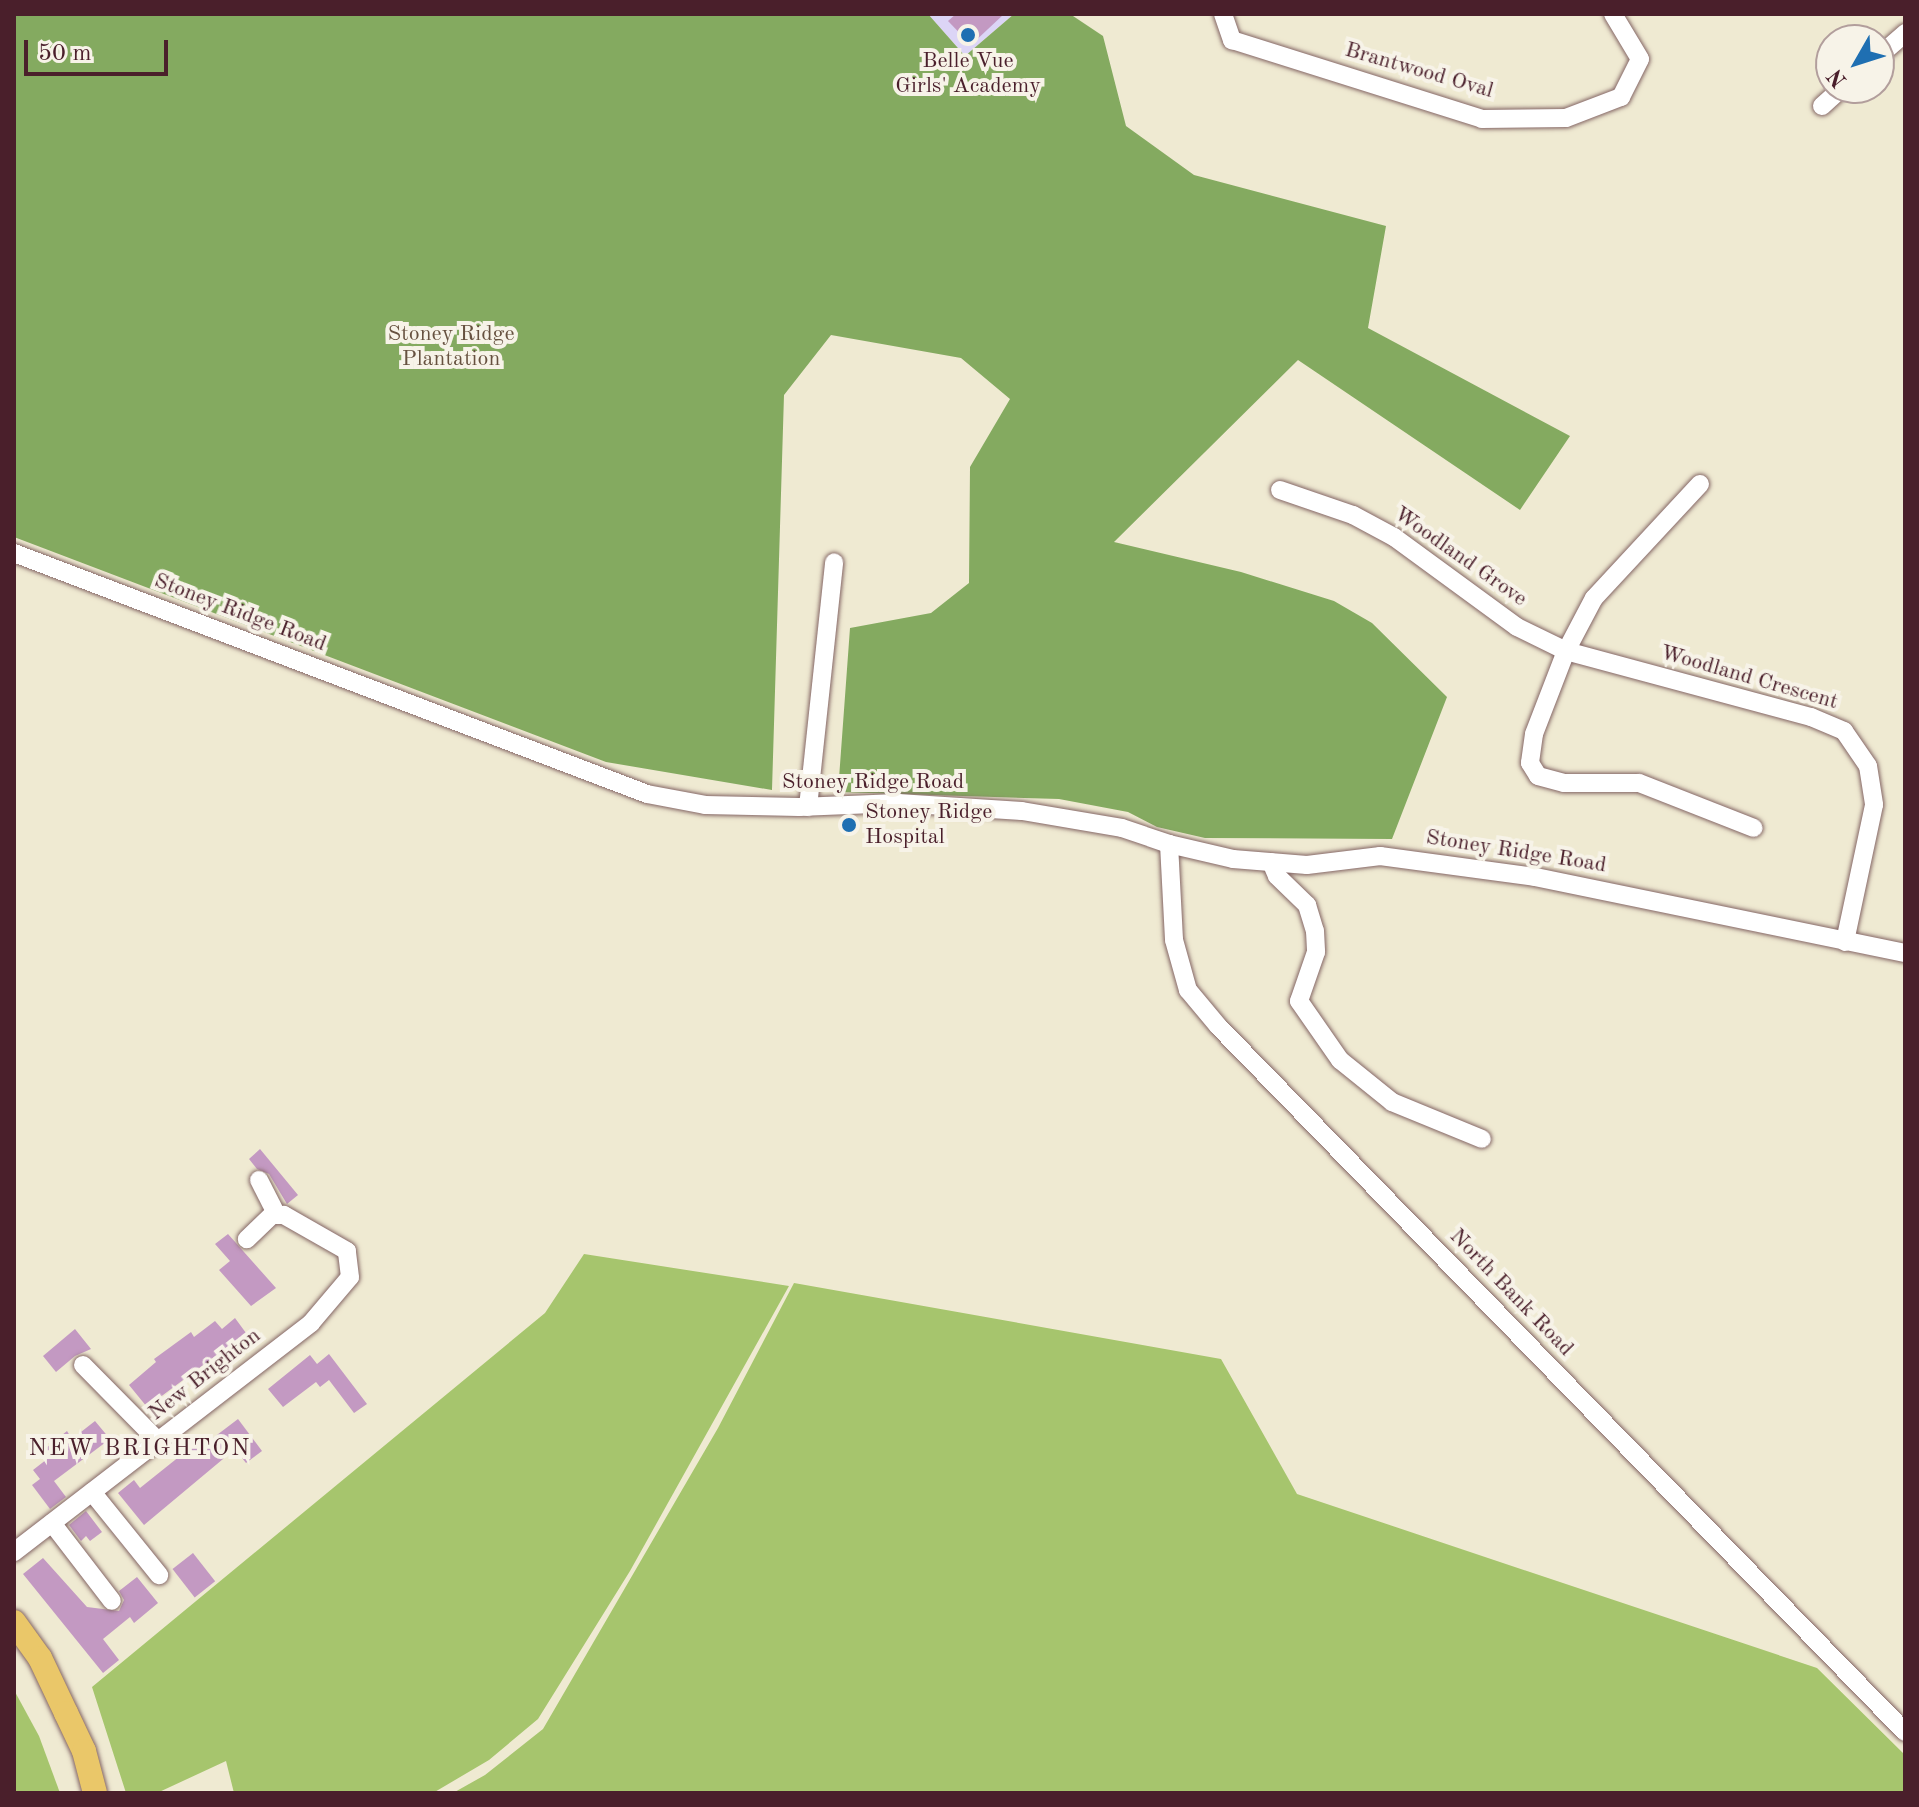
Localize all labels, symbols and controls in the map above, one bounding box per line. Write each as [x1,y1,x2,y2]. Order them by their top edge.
scale bar [28,24,172,74]
north arrow [1815,24,1895,104]
marker: Belle Vue Girls' Academy [959,26,977,44]
street label: Brantwood Oval [1342,37,1496,105]
text: 50 m [38,42,92,66]
place label: Belle Vue Girls' Academy [895,48,1041,100]
text: N [1824,64,1852,91]
park label: Stoney Ridge Plantation [387,321,515,372]
street label: Woodland Grove [1388,501,1532,613]
street label: Stoney Ridge Road [150,568,330,658]
street label: Woodland Crescent [1657,640,1841,716]
street label: Stoney Ridge Road [782,770,964,796]
place label: Stoney Ridge Hospital [865,799,992,850]
marker: Stoney Ridge Hospital [840,816,858,834]
street label: Stoney Ridge Road [1424,825,1608,879]
street label: North Bank Road [1443,1224,1579,1362]
street label: New Brighton [144,1323,266,1427]
district label: NEW BRIGHTON [28,1436,252,1464]

